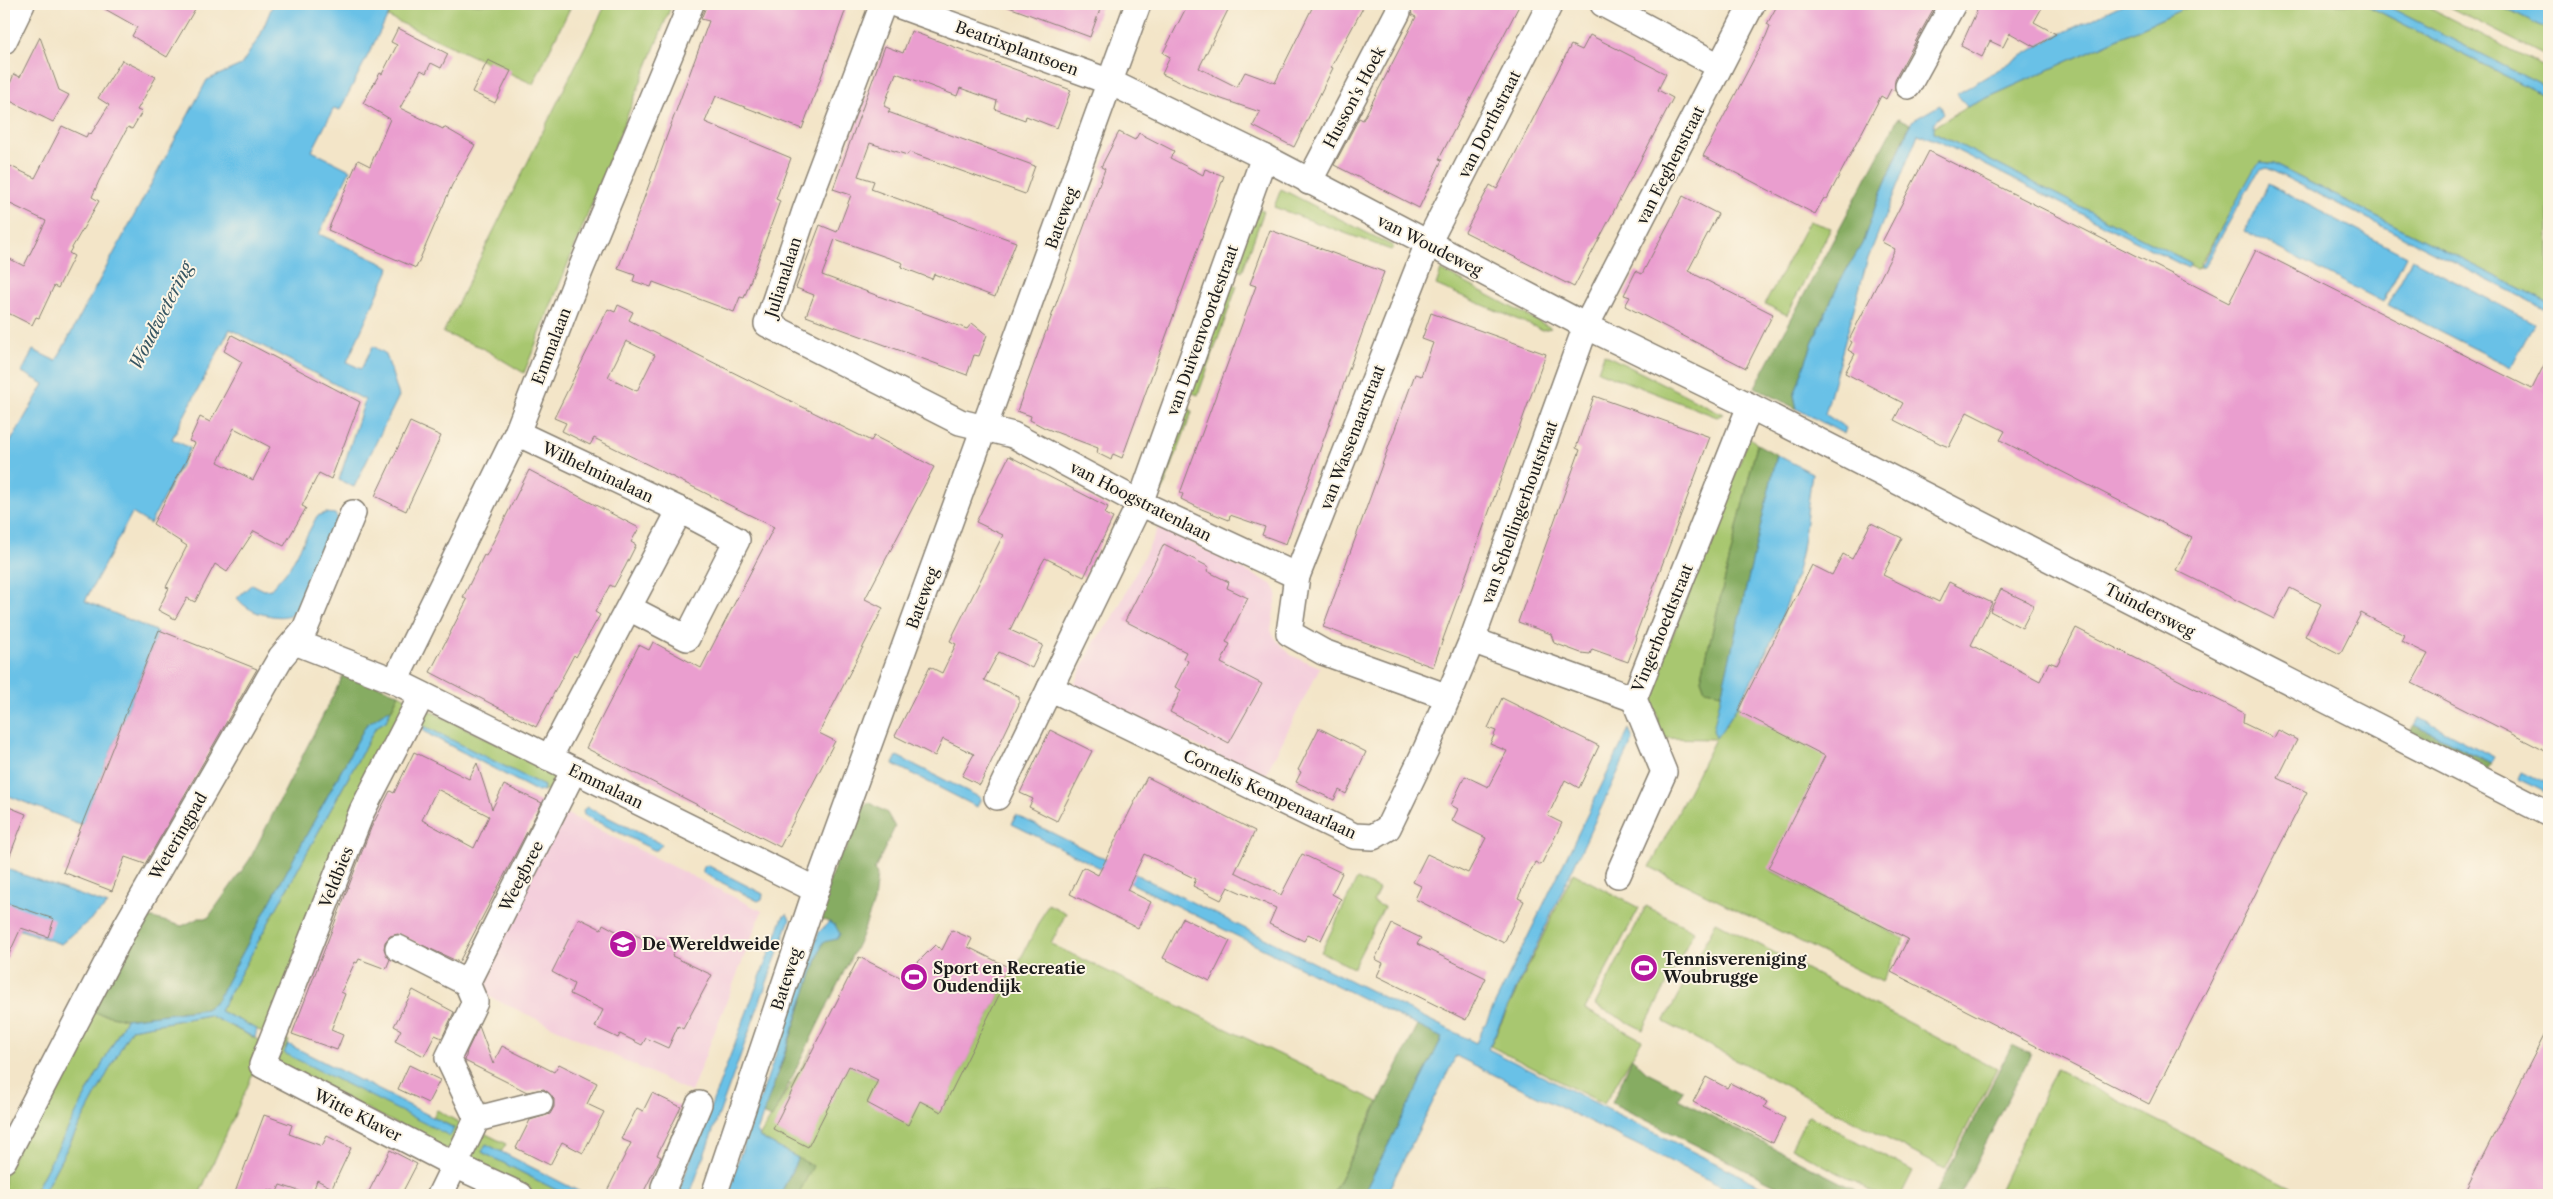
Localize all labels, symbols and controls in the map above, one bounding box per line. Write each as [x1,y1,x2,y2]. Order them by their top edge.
street label: Beatrixplantsoen [953,16,1081,80]
street label: Husson's Hoek [1319,42,1390,151]
street label: van Dorthstraat [1453,67,1525,182]
street label: van Eeghenstraat [1631,102,1709,228]
street label: Bateweg [1041,184,1082,252]
street label: van Woudeweg [1373,210,1486,280]
street label: Julianalaan [760,234,805,323]
street label: van Duivenvoordestraat [1161,242,1242,419]
water label: Woudwetering [124,256,199,374]
street label: Emmalaan [527,305,575,387]
street label: van Wassenaarstraat [1315,362,1389,513]
street label: van Schellingerhoutstraat [1476,417,1562,607]
street label: Wilhelminalaan [538,437,657,507]
street label: van Hoogstratenlaan [1066,456,1215,545]
street label: Vingerhoedtstraat [1627,561,1697,696]
street label: Bateweg [902,564,943,632]
street label: Tuindersweg [2101,579,2199,642]
street label: Cornelis Kempenaarlaan [1180,745,1360,843]
street label: Emmalaan [565,759,647,813]
street label: Weteringpad [144,788,211,884]
street label: Weegbree [494,837,547,916]
street label: Veldbies [314,844,357,911]
school or university icon: De Wereldweide [608,929,638,959]
place label: De Wereldweide [642,934,780,954]
street label: Bateweg [767,945,806,1013]
place label: Tennisvereniging Woubrugge [1662,949,1807,987]
sports icon: Tennisvereniging Woubrugge [1629,953,1659,983]
place label: Sport en Recreatie Oudendijk [933,958,1086,996]
sports icon: Sport en Recreatie Oudendijk [899,962,929,992]
street label: Witte Klaver [310,1084,406,1146]

